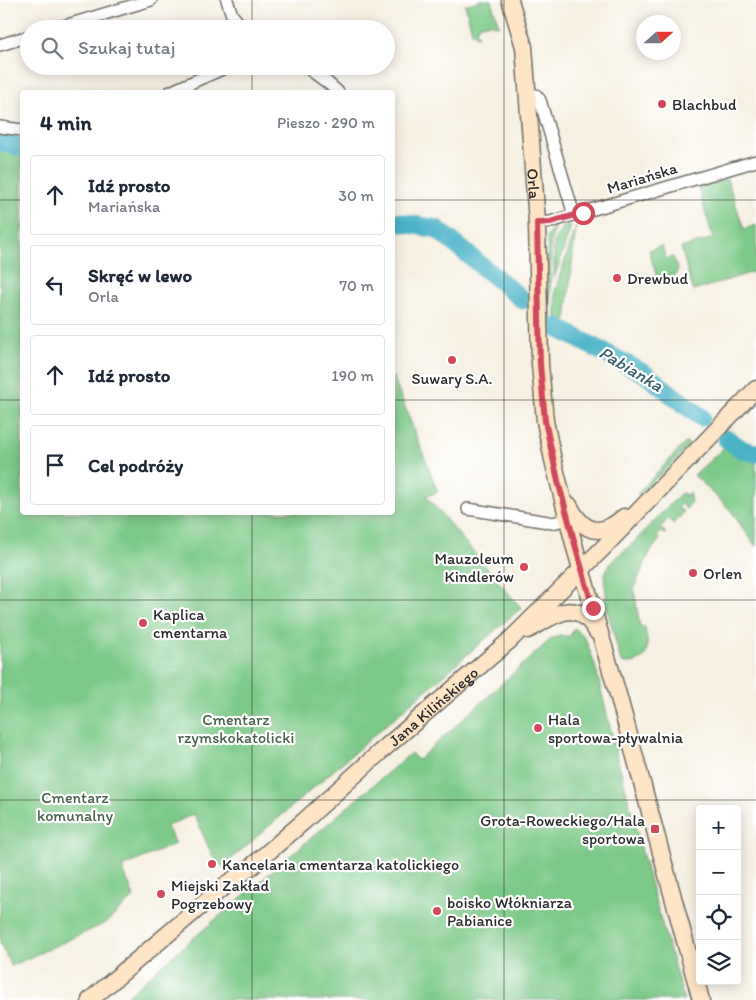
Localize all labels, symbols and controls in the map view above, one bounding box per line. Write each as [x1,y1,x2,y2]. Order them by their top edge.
north arrow [636,15,681,60]
search box [20,20,395,75]
icon: search [38,34,66,62]
text: Szukaj tutaj [78,36,175,59]
place label: Blachbud [672,95,737,114]
marker: Blachbud [656,98,668,110]
text: 4 min [40,110,92,135]
text: Pieszo · 290 m [277,113,375,132]
street label: Mariańska [605,158,680,198]
street label: Orla [523,168,545,200]
text: Idź prosto [88,174,171,197]
icon: ahead [41,181,69,209]
text: 30 m [338,186,374,205]
text: Mariańska [88,197,160,216]
route start [572,202,595,225]
text: Skręć w lewo [88,264,192,287]
place label: Drewbud [627,269,689,288]
icon: left [41,271,69,299]
marker: Drewbud [611,272,623,284]
text: 70 m [339,276,374,295]
text: Orla [88,287,119,306]
water label: Pabianka [595,341,667,397]
marker: Suwary S.A. [446,354,458,366]
icon: ahead [41,361,69,389]
text: Idź prosto [88,364,171,387]
text: 190 m [331,366,374,385]
place label: Suwary S.A. [412,369,492,388]
icon: arrive [41,451,69,479]
text: Cel podróży [88,454,183,477]
place label: Mauzoleum Kindlerów [434,549,515,586]
marker: Mauzoleum Kindlerów [518,561,530,573]
place label: Orlen [703,564,742,583]
marker: Orlen [687,567,699,579]
route end [582,597,605,620]
place label: Kaplica cmentarna [153,605,228,642]
marker: Kaplica cmentarna [137,617,149,629]
street label: Jana Kilińskiego [385,663,482,750]
park label: Cmentarz rzymskokatolicki [178,710,294,747]
place label: Hala sportowa-pływalnia [548,710,684,747]
marker: Hala sportowa-pływalnia [532,722,544,734]
park label: Cmentarz komunalny [37,788,113,825]
map controls [696,805,741,985]
button: + [696,805,741,850]
place label: Grota-Roweckiego/Hala sportowa [480,811,646,848]
marker: Grota-Roweckiego/Hala sportowa [649,823,661,835]
button: − [696,850,741,895]
place label: Kancelaria cmentarza katolickiego [222,855,459,874]
marker: Kancelaria cmentarza katolickiego [206,858,218,870]
place label: Miejski Zakład Pogrzebowy [171,876,269,913]
marker: Miejski Zakład Pogrzebowy [155,888,167,900]
place label: boisko Włókniarza Pabianice [447,893,573,930]
button: locate [696,895,741,940]
marker: boisko Włókniarza Pabianice [431,905,443,917]
button: layers [696,940,741,985]

